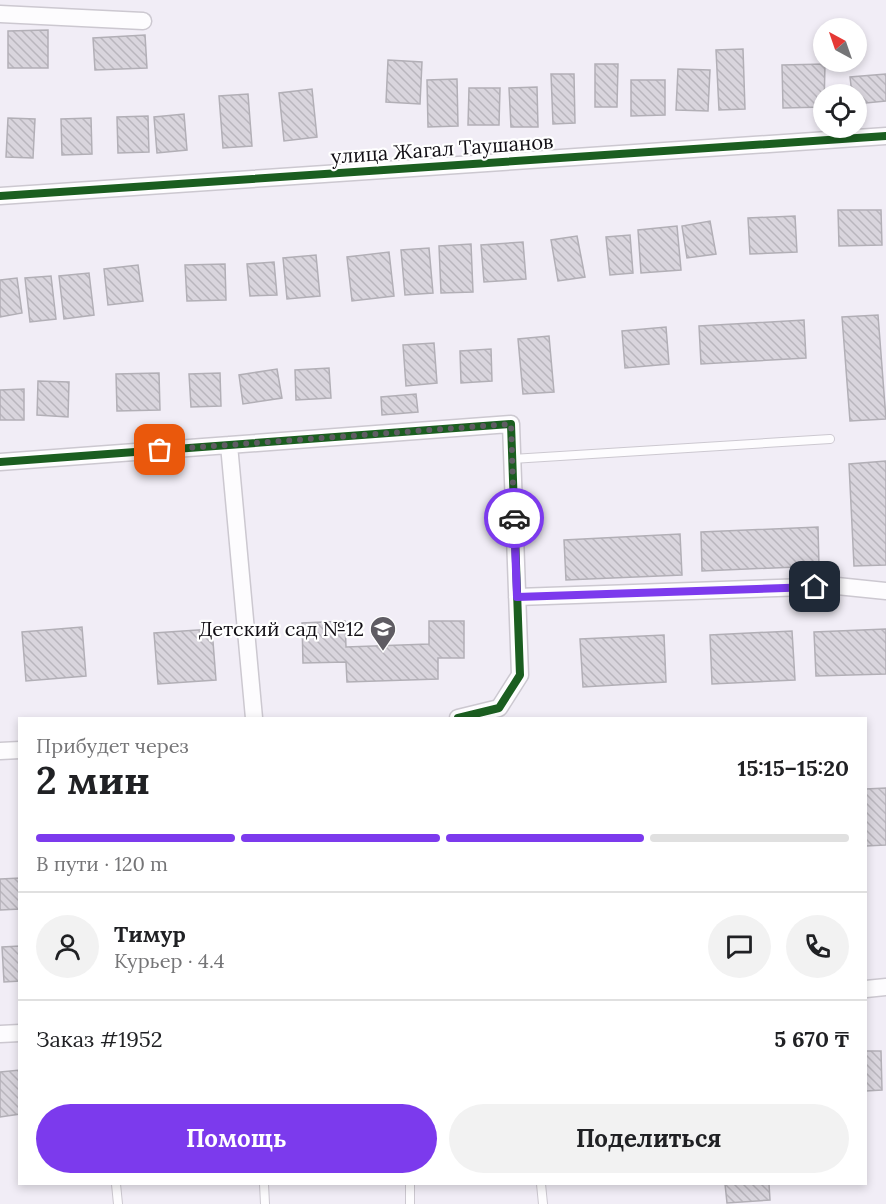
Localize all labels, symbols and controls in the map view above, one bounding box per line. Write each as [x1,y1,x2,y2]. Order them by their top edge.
north arrow [813,18,867,72]
map controls [813,18,867,138]
button: locate [813,84,867,138]
street label: улица Жагал Таушанов [330,128,554,169]
pin [134,424,185,475]
icon: bag [143,433,176,466]
courier [484,488,544,548]
icon: car [498,502,531,535]
pin [789,561,840,612]
icon: home [798,570,831,603]
school or university icon: Детский сад №12 [368,614,398,652]
place label: Детский сад №12 [199,616,364,641]
text: Прибудет через [36,733,189,758]
text: 15:15–15:20 [737,754,849,782]
text: 2 мин [36,755,150,805]
text: В пути · 120 m [36,851,168,876]
button: person [36,915,99,978]
button: chat [708,915,771,978]
button: phone [786,915,849,978]
text: Тимур [114,920,186,948]
text: Курьер · 4.4 [114,948,225,973]
text: Заказ #1952 [36,1025,163,1053]
text: 5 670 ₸ [774,1025,849,1053]
button: Помощь [36,1104,437,1173]
button: Поделиться [449,1104,849,1173]

